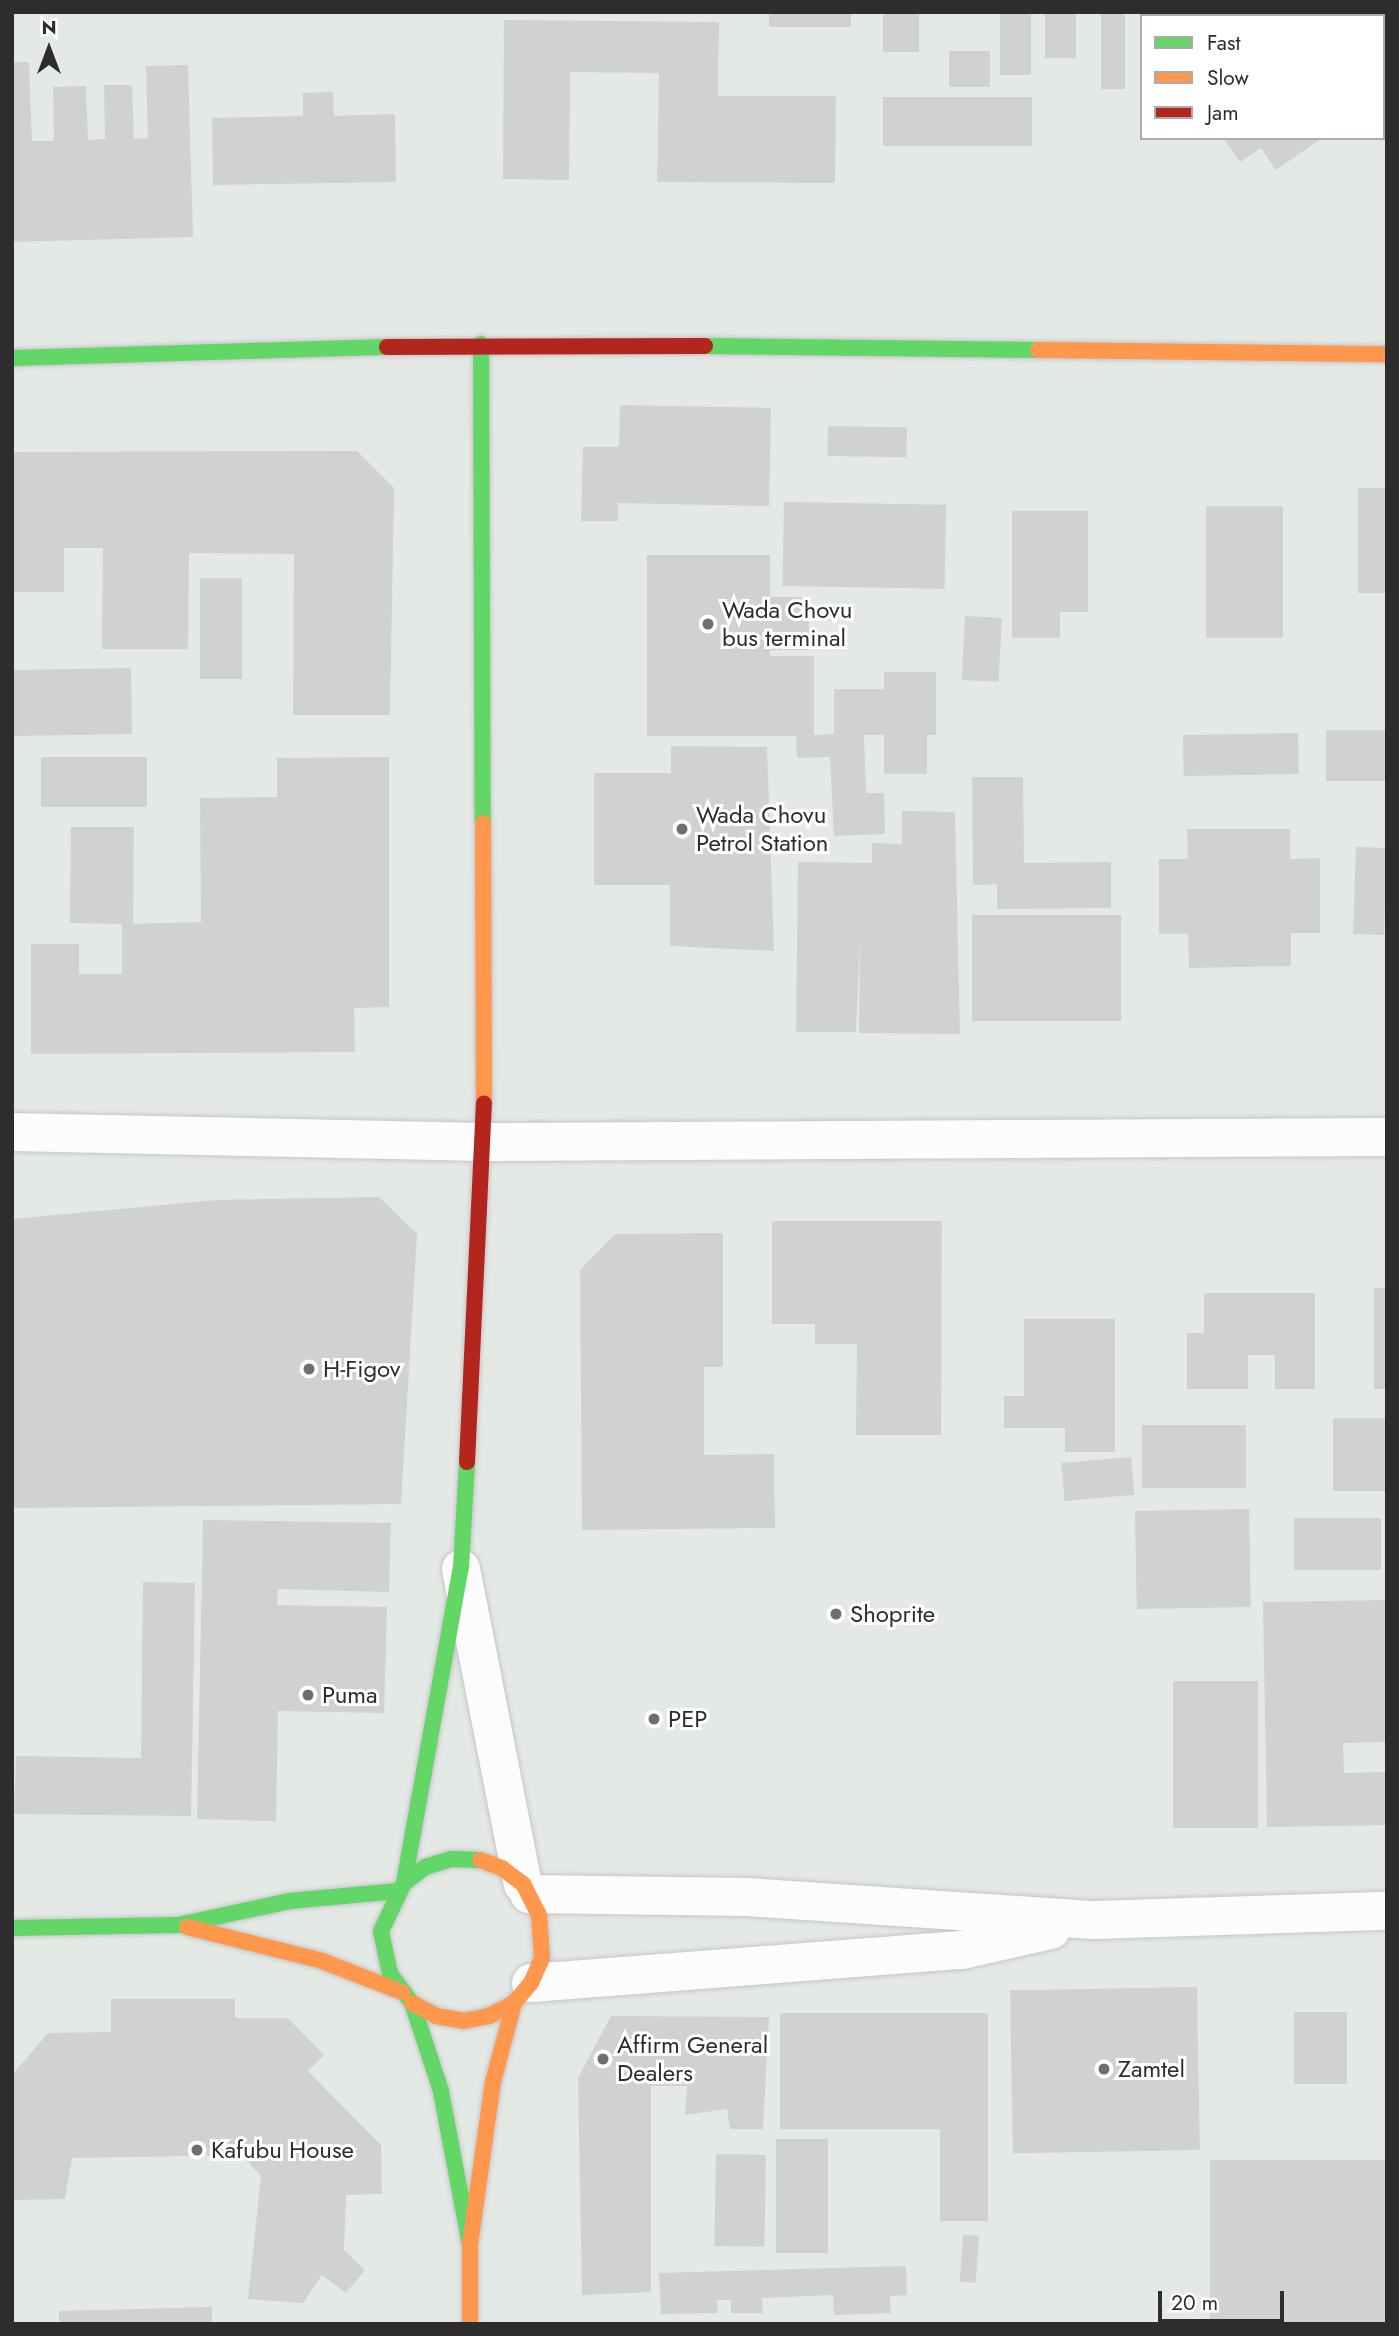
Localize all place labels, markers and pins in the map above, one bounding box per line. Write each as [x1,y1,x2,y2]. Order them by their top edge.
place label: Wada Chovu bus terminal [722,596,852,652]
marker: Wada Chovu bus terminal [700,616,716,632]
place label: Wada Chovu Petrol Station [696,801,828,857]
marker: Wada Chovu Petrol Station [674,821,690,837]
place label: H-Figov [323,1355,400,1383]
marker: H-Figov [301,1361,317,1377]
place label: Shoprite [850,1600,935,1628]
marker: Shoprite [828,1606,844,1622]
place label: Puma [322,1681,378,1709]
marker: Puma [300,1687,316,1703]
place label: PEP [668,1705,708,1733]
marker: PEP [646,1711,662,1727]
place label: Affirm General Dealers [617,2031,768,2087]
marker: Affirm General Dealers [595,2051,611,2067]
place label: Zamtel [1118,2055,1185,2083]
marker: Zamtel [1096,2061,1112,2077]
place label: Kafubu House [211,2136,354,2164]
marker: Kafubu House [189,2142,205,2158]

